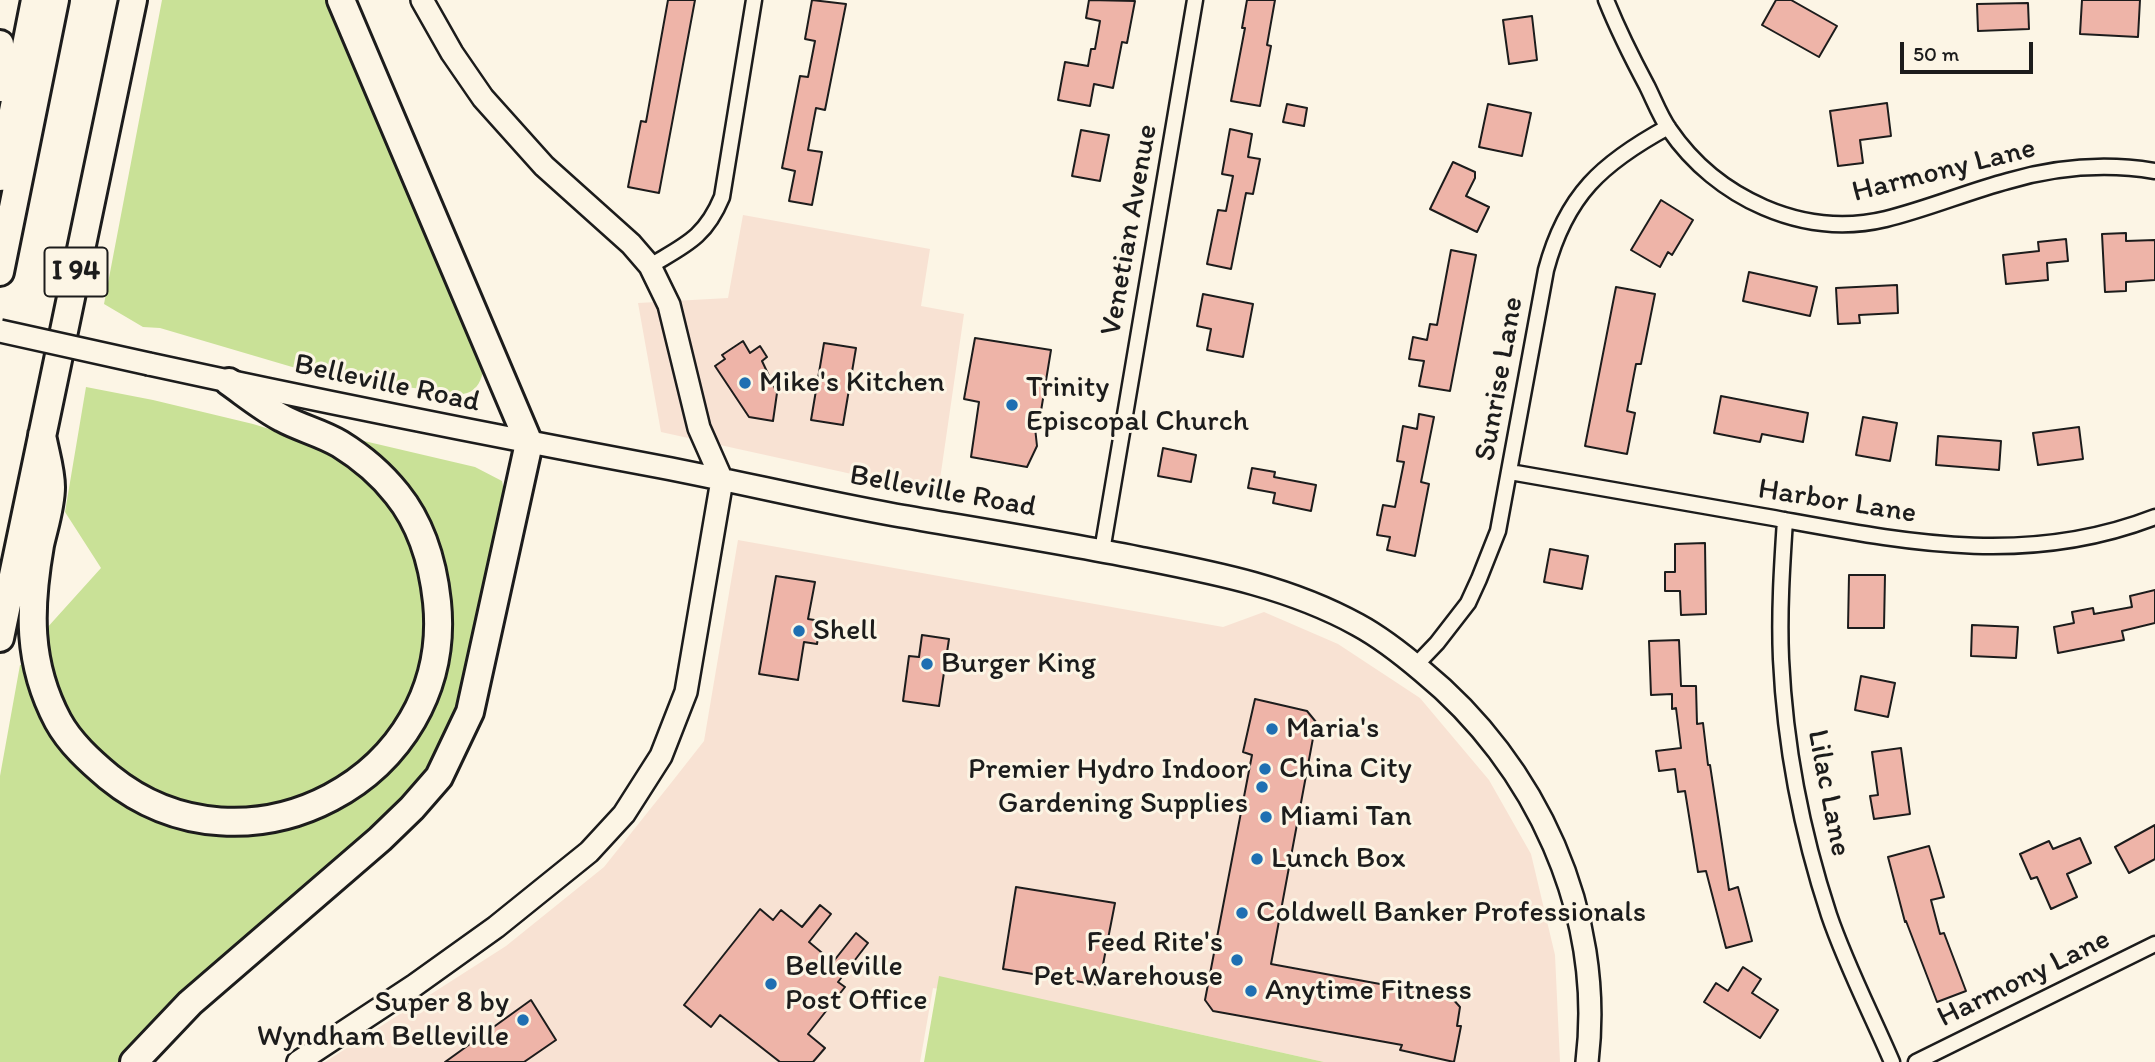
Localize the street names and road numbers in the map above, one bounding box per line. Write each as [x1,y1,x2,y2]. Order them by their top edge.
street label: Venetian Avenue [1094,122,1166,338]
street label: Harmony Lane [1849,131,2039,211]
road number: I 94 [44,247,108,296]
street label: Sunrise Lane [1468,294,1532,464]
street label: Belleville Road [291,347,483,421]
street label: Belleville Road [847,458,1039,526]
street label: Harbor Lane [1755,472,1919,532]
street label: Lilac Lane [1798,727,1858,859]
street label: Harmony Lane [1932,922,2116,1036]

